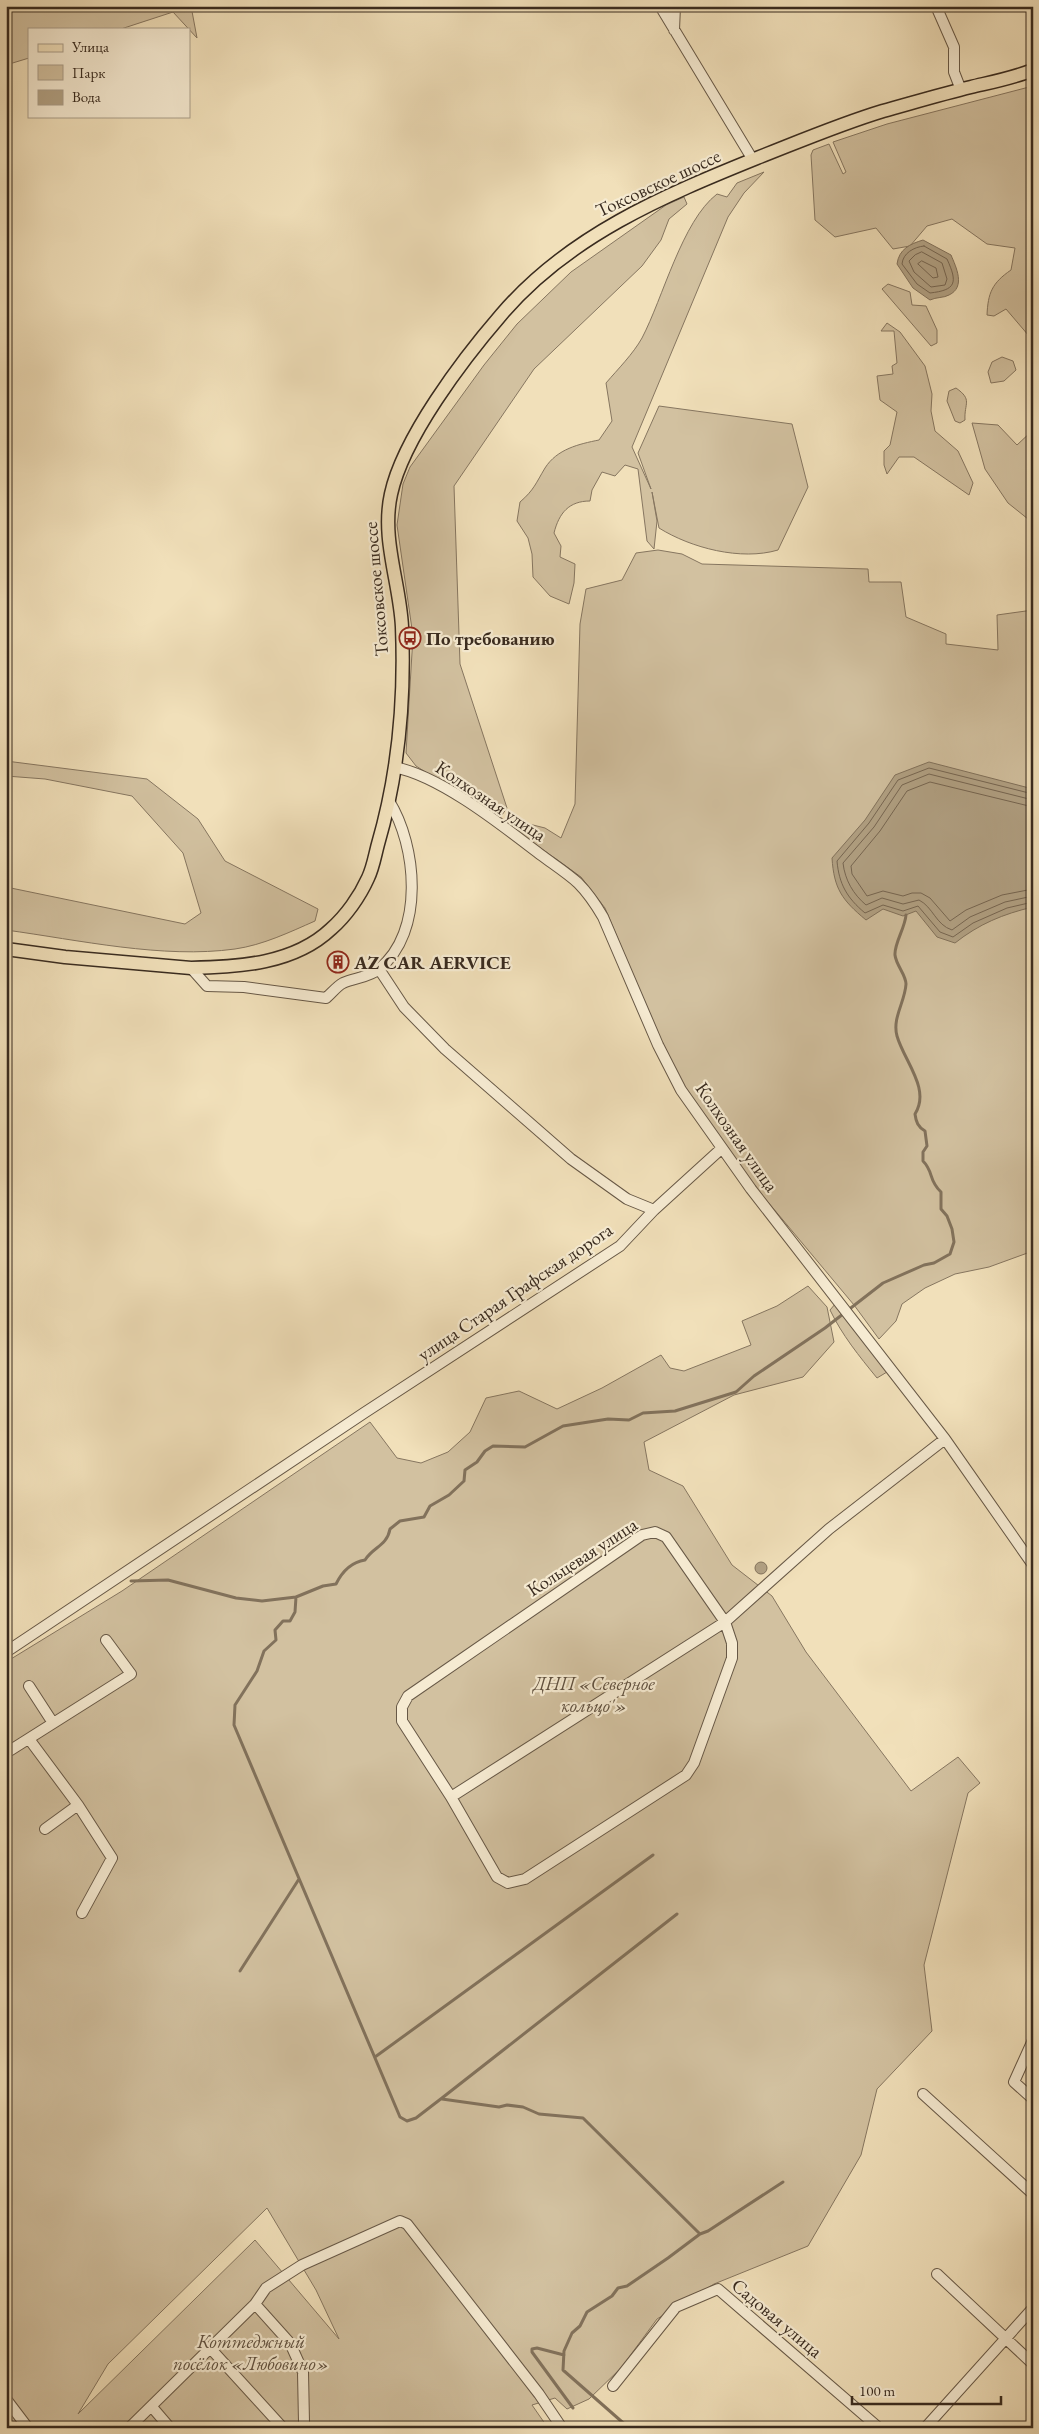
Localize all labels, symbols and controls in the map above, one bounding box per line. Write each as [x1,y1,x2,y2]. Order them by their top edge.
legend [28,28,190,118]
text: Улица [71,37,109,56]
text: Парк [72,63,105,82]
text: Вода [72,87,101,106]
street label: Токсовское шоссе [591,143,725,223]
street label: Токсовское шоссе [358,521,394,657]
bus stop icon: По требованию [398,626,422,650]
place label: По требованию [426,626,555,651]
street label: Колхозная улица [431,755,552,848]
building icon: AZ CAR AERVICE [326,950,350,974]
place label: AZ CAR AERVICE [353,950,511,975]
street label: Колхозная улица [690,1077,784,1197]
street label: улица Старая Графская дорога [413,1217,618,1367]
street label: Кольцевая улица [522,1512,642,1602]
park label: ДНП «Северное кольцо'» [531,1671,655,1718]
street label: Садовая улица [726,2273,828,2364]
park label: Коттеджный посёлок «Любовино» [173,2329,329,2376]
scale bar [852,2374,1000,2406]
text: 100 m [859,2381,896,2400]

